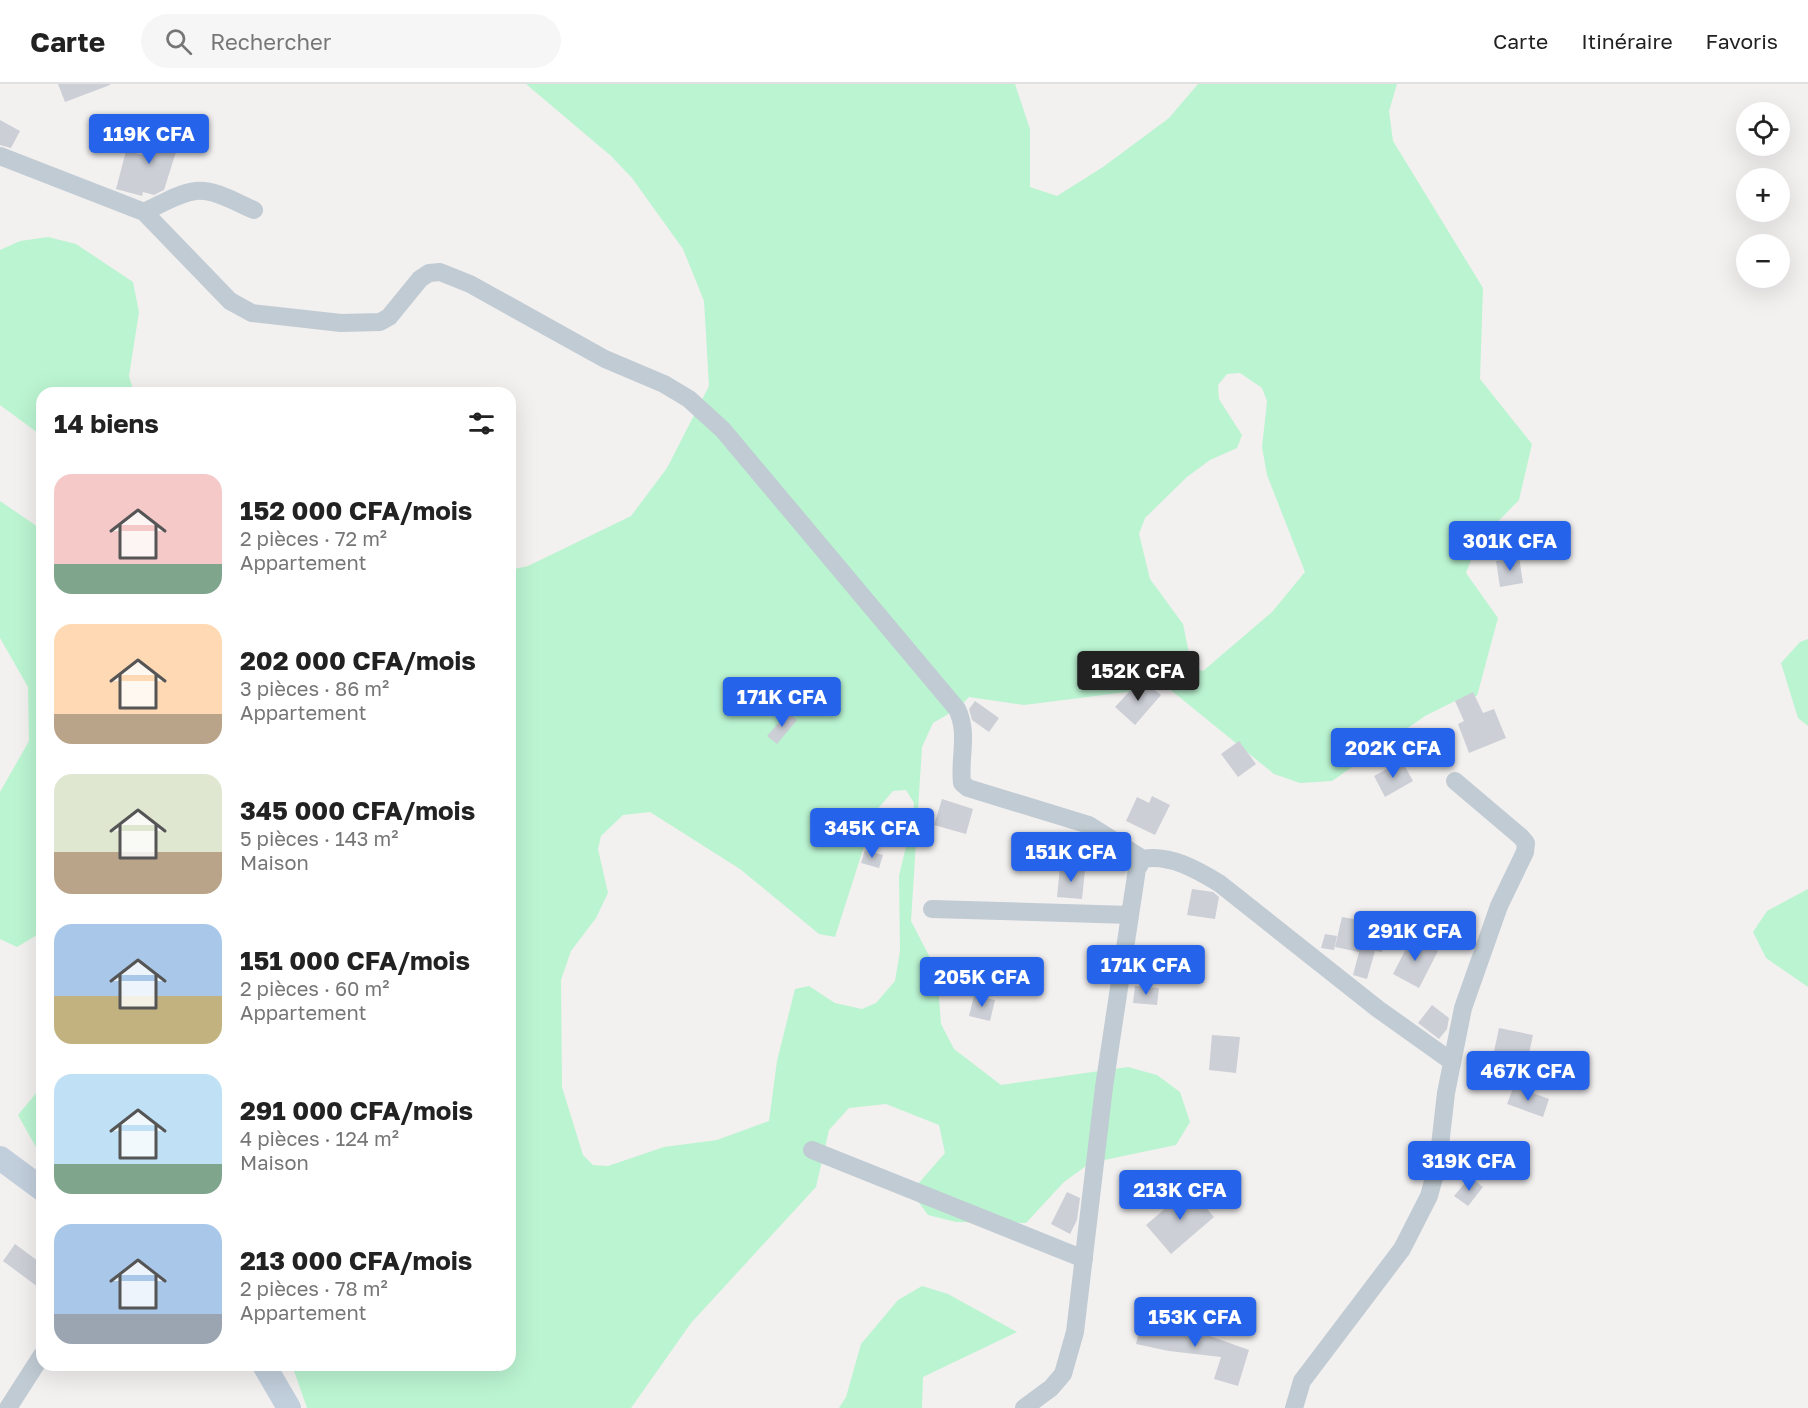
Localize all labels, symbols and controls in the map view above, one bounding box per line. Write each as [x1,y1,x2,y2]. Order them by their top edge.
search box [141,14,561,68]
text: Carte [30,25,105,58]
icon: search [162,25,195,58]
text: Rechercher [210,28,331,55]
text: Carte [1493,28,1548,54]
text: Itinéraire [1581,28,1673,54]
text: Favoris [1706,28,1778,54]
map controls [1736,102,1790,288]
button: locate [1736,102,1790,156]
pin: 119K CFA [87,114,211,165]
text: 119K CFA [103,121,195,145]
button: + [1736,168,1790,222]
button: − [1736,234,1790,288]
icon: filters [465,407,498,440]
text: 14 biens [54,408,159,439]
text: 152 000 CFA/mois [240,495,472,526]
icon: home [102,498,174,570]
pin: 301K CFA [1448,521,1572,572]
text: 2 pièces · 72 m² [240,526,387,550]
text: 301K CFA [1463,528,1557,552]
text: Appartement [240,550,367,574]
text: 202 000 CFA/mois [240,645,476,676]
icon: home [102,648,174,720]
pin: 152K CFA [1076,651,1200,702]
text: 152K CFA [1091,658,1185,682]
text: 3 pièces · 86 m² [240,676,389,700]
pin: 171K CFA [720,677,844,728]
text: 171K CFA [737,684,827,708]
text: Appartement [240,700,367,724]
pin: 202K CFA [1331,728,1455,779]
text: 202K CFA [1345,735,1441,759]
text: 345 000 CFA/mois [240,795,475,826]
icon: home [102,798,174,870]
pin: 345K CFA [810,808,934,859]
text: 345K CFA [824,815,920,839]
text: 5 pièces · 143 m² [240,826,398,850]
pin: 151K CFA [1009,832,1133,883]
text: 151K CFA [1025,839,1117,863]
text: Maison [240,850,309,874]
pin: 291K CFA [1353,911,1477,962]
text: 291K CFA [1368,918,1462,942]
text: 151 000 CFA/mois [240,945,470,976]
pin: 171K CFA [1084,945,1208,996]
icon: home [102,948,174,1020]
text: 171K CFA [1101,952,1191,976]
pin: 205K CFA [920,957,1044,1008]
text: 205K CFA [934,964,1030,988]
text: 2 pièces · 60 m² [240,976,389,1000]
text: Appartement [240,1000,367,1024]
pin: 467K CFA [1466,1051,1590,1102]
text: 467K CFA [1481,1058,1575,1082]
text: 291 000 CFA/mois [240,1095,473,1126]
icon: home [102,1098,174,1170]
text: 4 pièces · 124 m² [240,1126,399,1150]
pin: 319K CFA [1407,1141,1531,1192]
text: 319K CFA [1422,1148,1516,1172]
text: Maison [240,1150,309,1174]
pin: 213K CFA [1118,1170,1242,1221]
text: 213K CFA [1133,1177,1227,1201]
text: 213 000 CFA/mois [240,1245,472,1276]
icon: home [102,1248,174,1320]
text: 2 pièces · 78 m² [240,1276,388,1300]
pin: 153K CFA [1133,1297,1257,1348]
text: Appartement [240,1300,367,1324]
text: 153K CFA [1148,1304,1242,1328]

